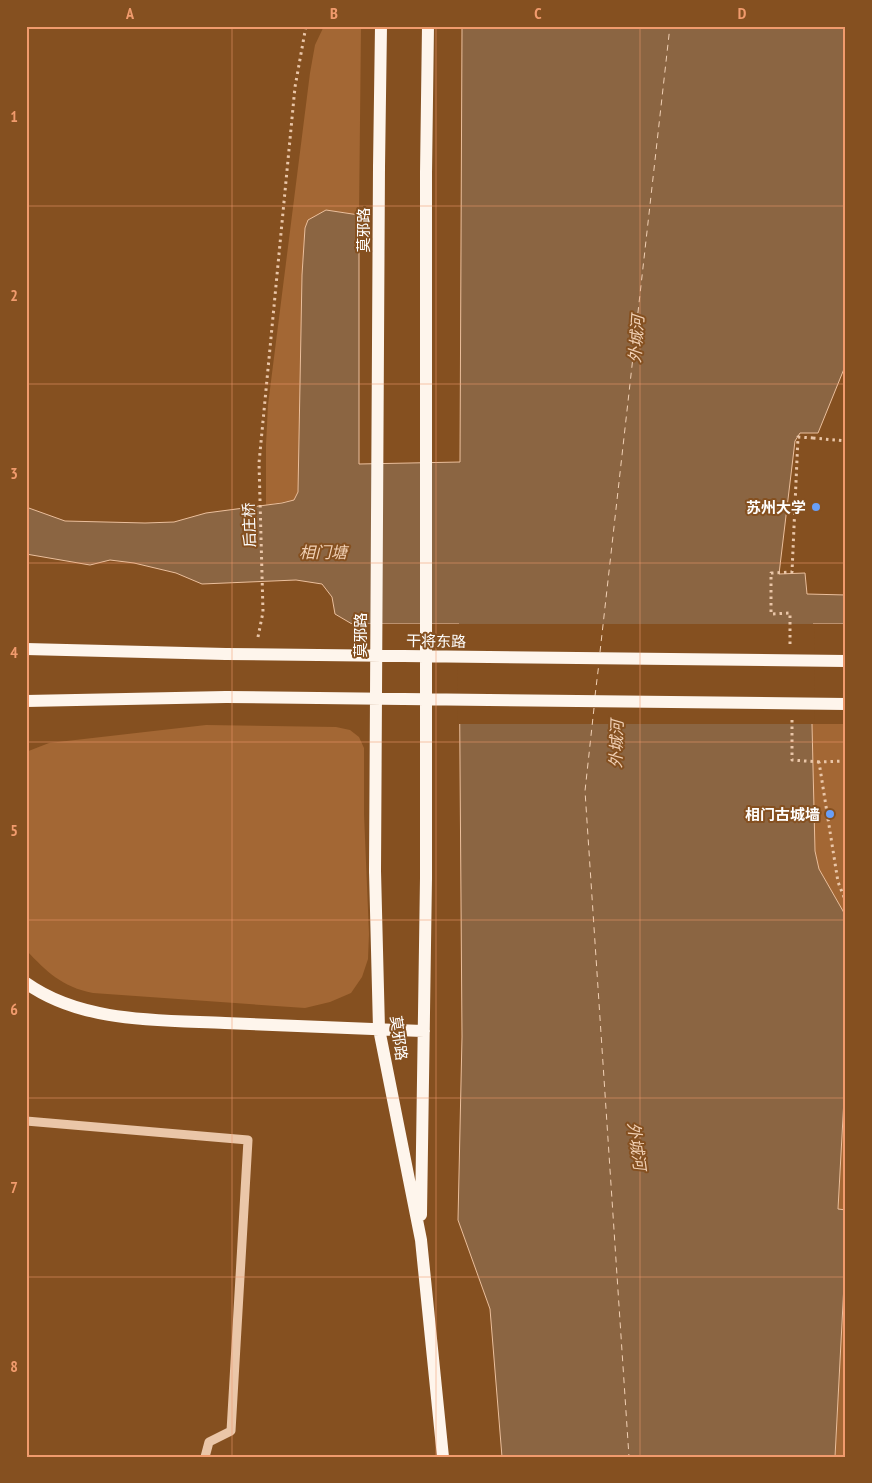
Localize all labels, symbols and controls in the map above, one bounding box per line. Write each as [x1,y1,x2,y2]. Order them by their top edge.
text: A [125,3,135,23]
text: B [330,3,338,23]
text: C [534,3,542,23]
text: D [738,3,747,23]
text: 1 [10,106,18,126]
street label: 莫邪路 [354,207,373,253]
text: 2 [10,285,18,305]
water label: 外城河 [624,311,648,364]
text: 3 [10,463,18,483]
place label: 苏州大学 [746,498,806,517]
marker: 苏州大学 [810,501,822,513]
street label: 后庄桥 [239,502,259,548]
water label: 相门塘 [299,542,350,562]
street label: 莫邪路 [351,612,370,658]
street label: 干将东路 [406,631,466,651]
text: 4 [10,642,18,662]
water label: 外城河 [605,717,627,768]
place label: 相门古城墙 [745,805,820,824]
marker: 相门古城墙 [824,808,836,820]
text: 5 [10,820,18,840]
text: 6 [10,999,18,1019]
street label: 莫邪路 [386,1014,412,1062]
water label: 外城河 [624,1121,651,1174]
text: 7 [10,1177,18,1197]
text: 8 [10,1356,18,1376]

